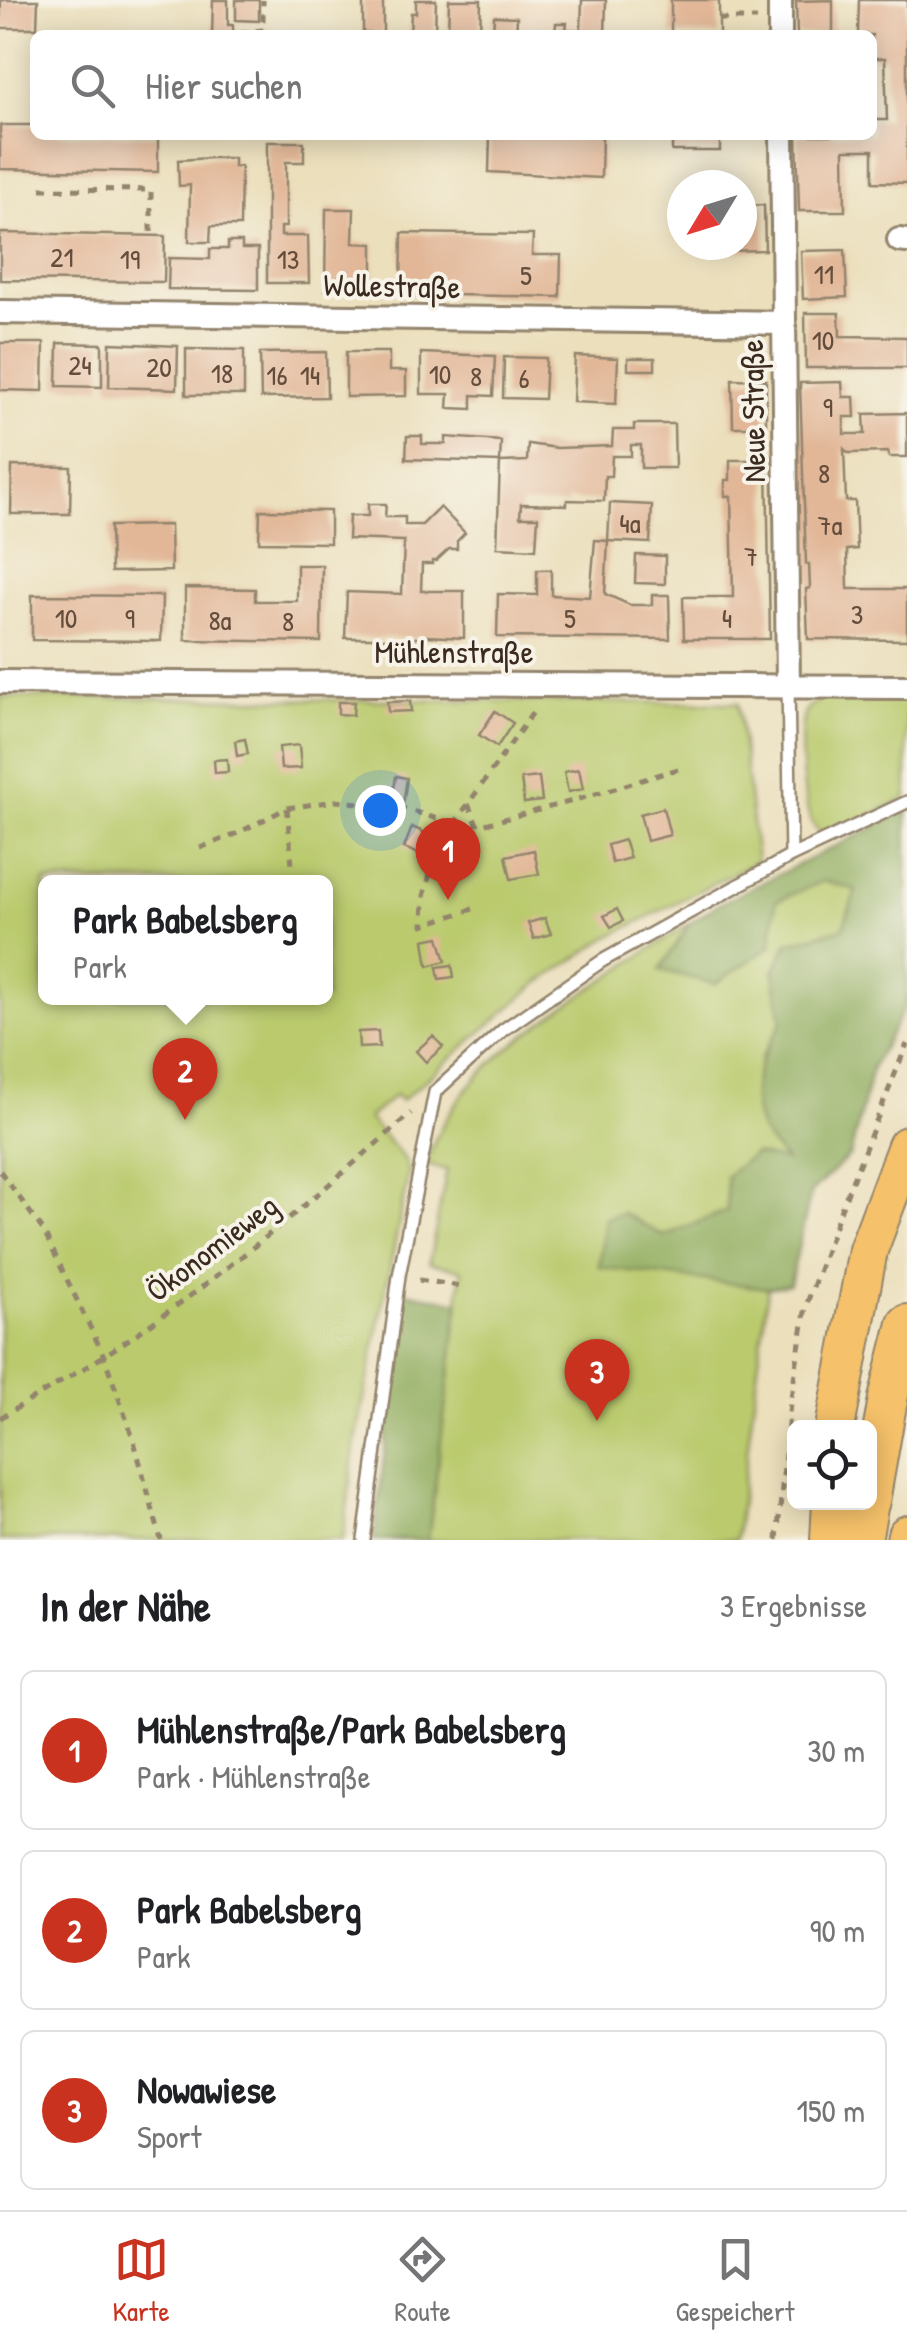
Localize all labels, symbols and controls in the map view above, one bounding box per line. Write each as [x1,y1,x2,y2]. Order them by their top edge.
search box [30,30,877,140]
icon: search [65,58,120,113]
text: Hier suchen [145,59,303,111]
north arrow [667,170,757,260]
house number: 21 [50,238,74,276]
house number: 19 [120,240,140,278]
house number: 13 [277,240,299,278]
house number: 11 [814,255,834,293]
house number: 5 [520,256,532,294]
street label: Wollestraße [323,263,461,308]
house number: 10 [812,321,834,359]
street label: Neue Straße [730,339,775,483]
house number: 24 [68,346,92,384]
house number: 20 [146,348,172,386]
house number: 18 [211,354,233,392]
house number: 10 [429,355,451,393]
house number: 16 [266,356,288,394]
house number: 14 [300,356,320,394]
house number: 8 [470,357,482,395]
house number: 6 [518,359,530,397]
house number: 9 [823,388,833,426]
house number: 8 [818,454,830,492]
house number: 4a [619,504,641,542]
house number: 7a [818,506,842,544]
house number: 7 [744,537,758,575]
house number: 3 [851,595,863,633]
house number: 10 [55,599,77,637]
house number: 9 [125,599,135,637]
house number: 5 [564,599,576,637]
house number: 4 [722,599,732,637]
house number: 8a [208,601,232,639]
house number: 8 [282,602,294,640]
street label: Mühlenstraße [375,630,534,673]
your location [355,785,406,836]
pin: 1 [416,818,480,900]
popup [38,875,333,1005]
text: Park Babelsberg [73,893,298,945]
text: Park [73,945,127,988]
pin: 2 [152,1038,218,1120]
street label: Ökonomieweg [137,1184,286,1311]
pin: 3 [564,1338,630,1421]
map controls [787,1420,877,1510]
button: locate [787,1420,877,1510]
text: In der Nähe [40,1577,211,1634]
text: 3 Ergebnisse [720,1584,867,1627]
text: Mühlenstraße/Park Babelsberg [137,1703,566,1755]
text: 1 [69,1729,80,1772]
text: 30 m [807,1729,865,1772]
text: Park · Mühlenstraße [137,1755,371,1798]
text: Park Babelsberg [137,1883,361,1935]
text: 2 [67,1909,82,1952]
text: 90 m [810,1909,865,1952]
text: Park [137,1935,191,1978]
text: Nowawiese [137,2063,276,2115]
text: 3 [67,2089,82,2132]
text: 150 m [796,2089,865,2132]
text: Sport [137,2115,202,2158]
tab: Karte [112,2232,170,2330]
tab: Route [395,2232,451,2330]
tab: Gespeichert [676,2232,795,2330]

